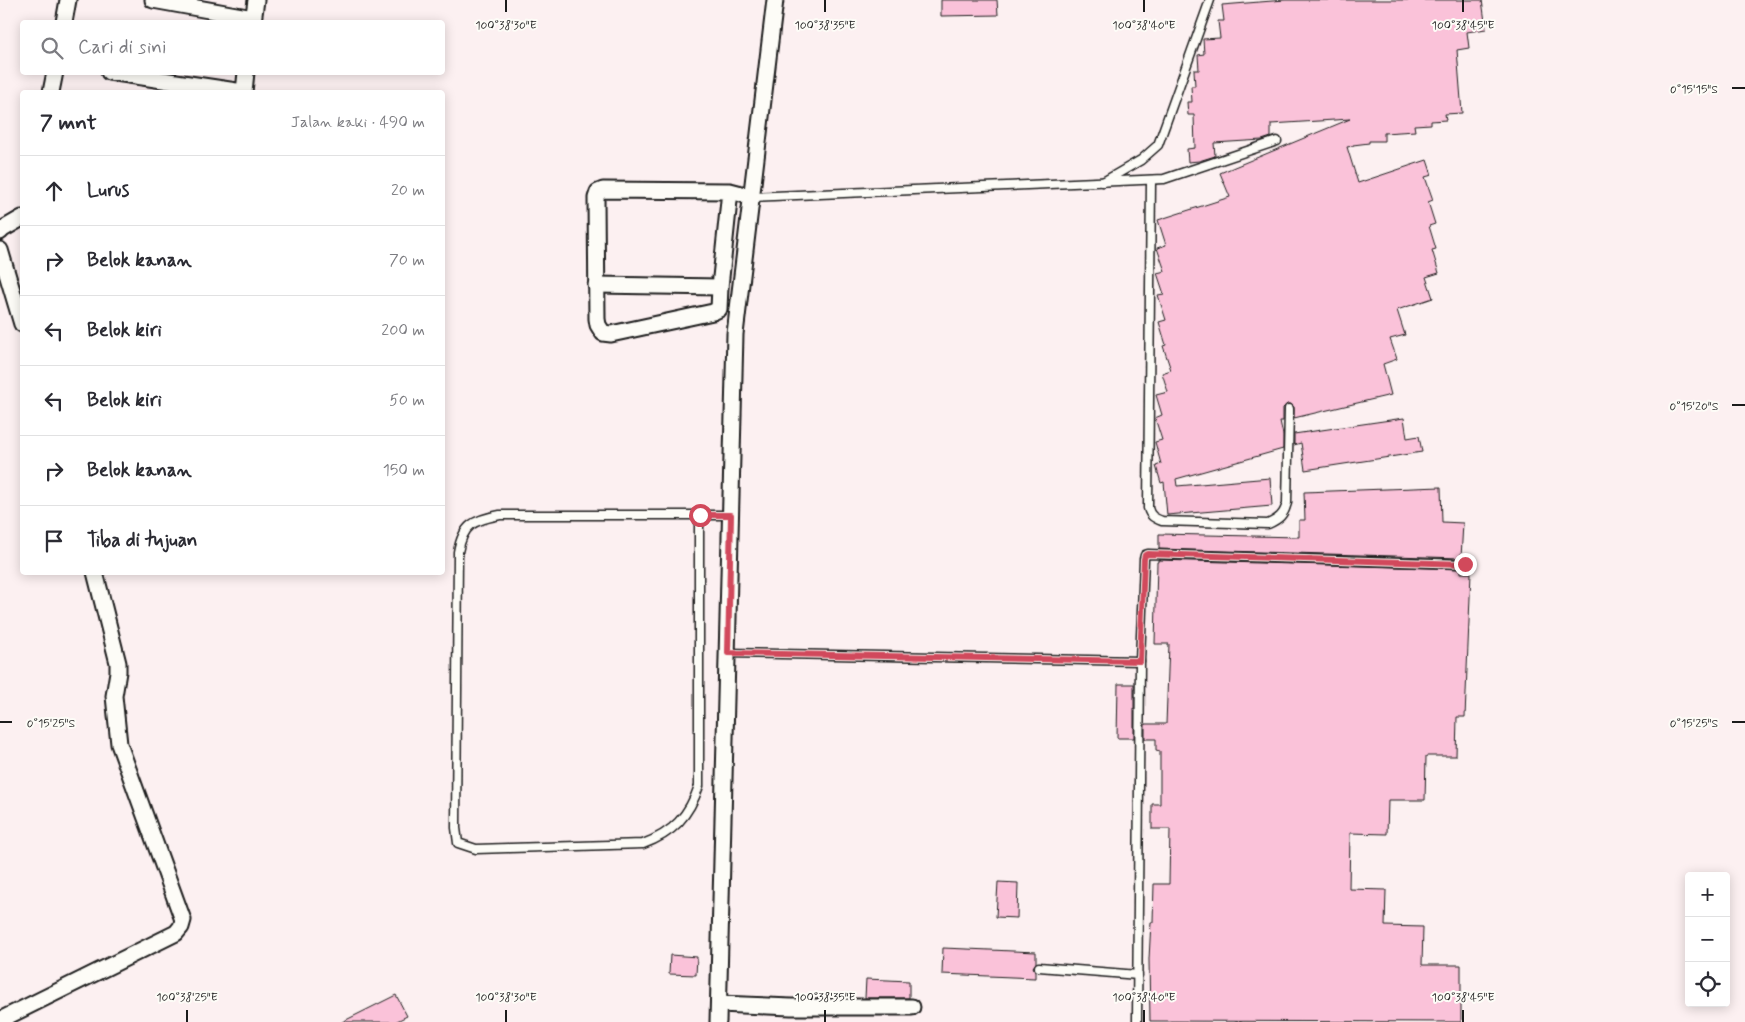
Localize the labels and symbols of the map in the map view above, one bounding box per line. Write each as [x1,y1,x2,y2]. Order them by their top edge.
text: 100°38'30"E [475,18,537,34]
text: 100°38'35"E [794,18,856,34]
text: 100°38'40"E [1112,18,1176,34]
text: 100°38'45"E [1432,18,1494,34]
text: 0°15'15"S [1670,82,1718,98]
text: 0°15'20"S [1670,399,1719,415]
route start [689,504,712,527]
route end [1454,553,1477,576]
text: 0°15'25"S [27,716,76,732]
text: 0°15'25"S [1670,716,1719,732]
text: 100°38'25"E [156,990,218,1006]
text: 100°38'30"E [475,990,537,1006]
text: 100°38'35"E [794,990,856,1006]
text: 100°38'40"E [1112,990,1176,1006]
text: 100°38'45"E [1432,990,1494,1006]

